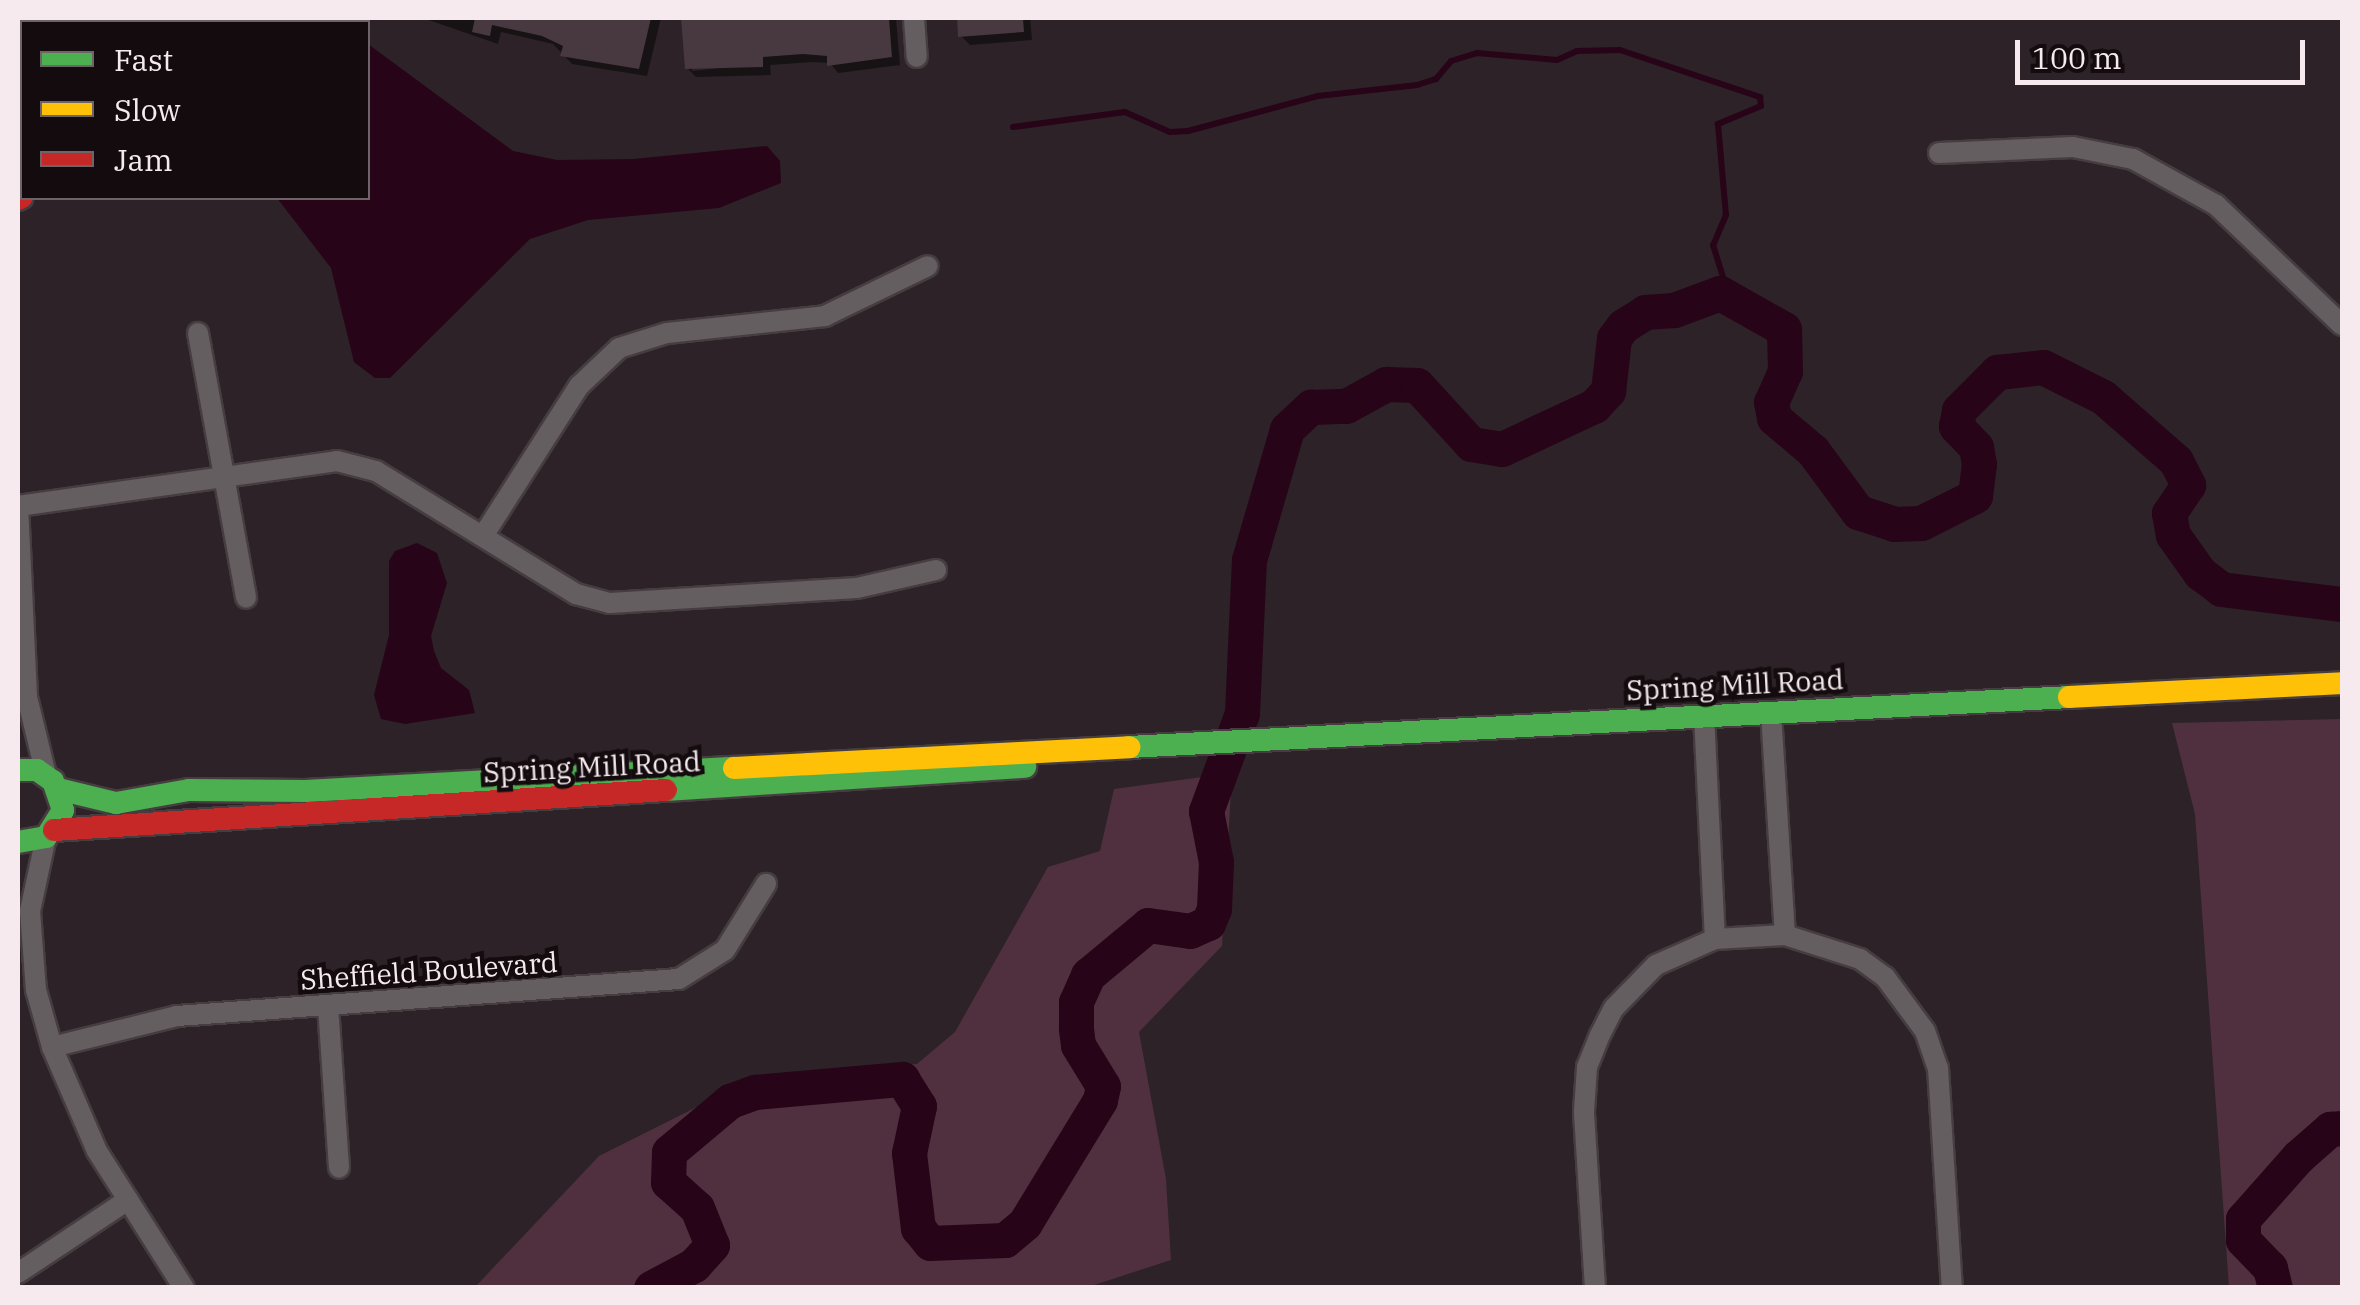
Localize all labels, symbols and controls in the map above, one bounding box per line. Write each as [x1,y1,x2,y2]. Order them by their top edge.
legend [20,20,370,200]
scale bar [2020,20,2310,82]
text: 100 m [2032,38,2122,77]
text: Fast [114,40,173,79]
text: Slow [114,90,181,129]
text: Jam [114,140,173,179]
street label: Spring Mill Road [1625,663,1845,707]
street label: Spring Mill Road [482,745,702,789]
street label: Sheffield Boulevard [299,945,559,997]

